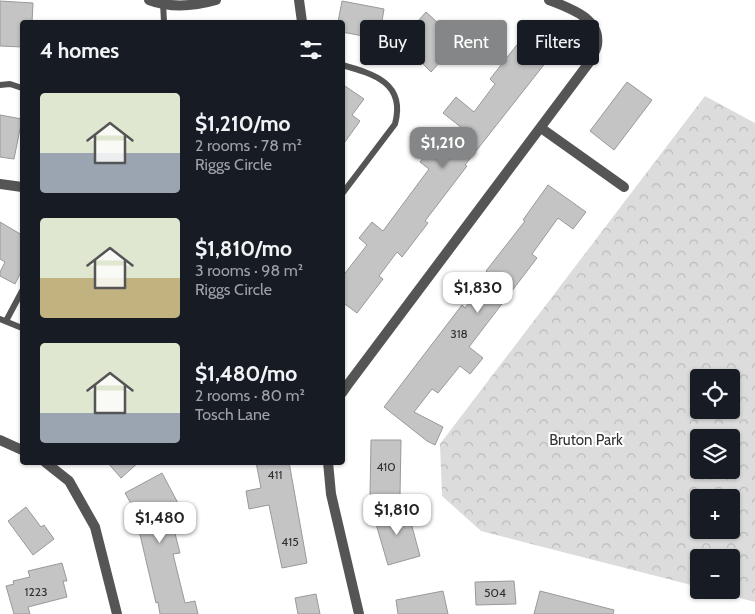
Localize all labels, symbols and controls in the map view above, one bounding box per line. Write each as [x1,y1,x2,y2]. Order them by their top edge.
chip: Buy [360,20,425,65]
chip: Rent [435,20,507,65]
chip: Filters [517,20,599,65]
icon: filters [297,36,325,64]
text: 4 homes [40,38,119,63]
text: $1,210/mo [195,111,290,136]
icon: home [80,113,140,173]
pin: $1,210 [402,126,484,169]
text: $1,210 [421,133,465,152]
text: 2 rooms · 78 m² [195,136,302,155]
text: Riggs Circle [195,155,272,174]
text: $1,810/mo [195,236,292,261]
icon: home [80,238,140,298]
text: 3 rooms · 98 m² [195,261,303,280]
pin: $1,830 [437,272,519,314]
text: $1,830 [454,278,502,297]
text: Riggs Circle [195,280,272,299]
house number: 318 [450,326,468,341]
text: $1,480/mo [195,361,297,386]
icon: home [80,363,140,423]
map controls [690,369,740,599]
button: locate [690,369,740,419]
text: 2 rooms · 80 m² [195,386,305,405]
text: Tosch Lane [195,405,270,424]
button: layers [690,429,740,479]
park label: Bruton Park [549,431,623,449]
house number: 410 [376,459,396,474]
house number: 411 [268,467,282,482]
button: + [690,489,740,539]
pin: $1,810 [356,494,438,536]
text: $1,810 [374,500,420,519]
pin: $1,480 [119,502,201,544]
text: $1,480 [135,508,185,527]
house number: 415 [281,534,299,549]
button: − [690,549,740,599]
house number: 1223 [25,584,47,599]
house number: 504 [484,585,506,600]

